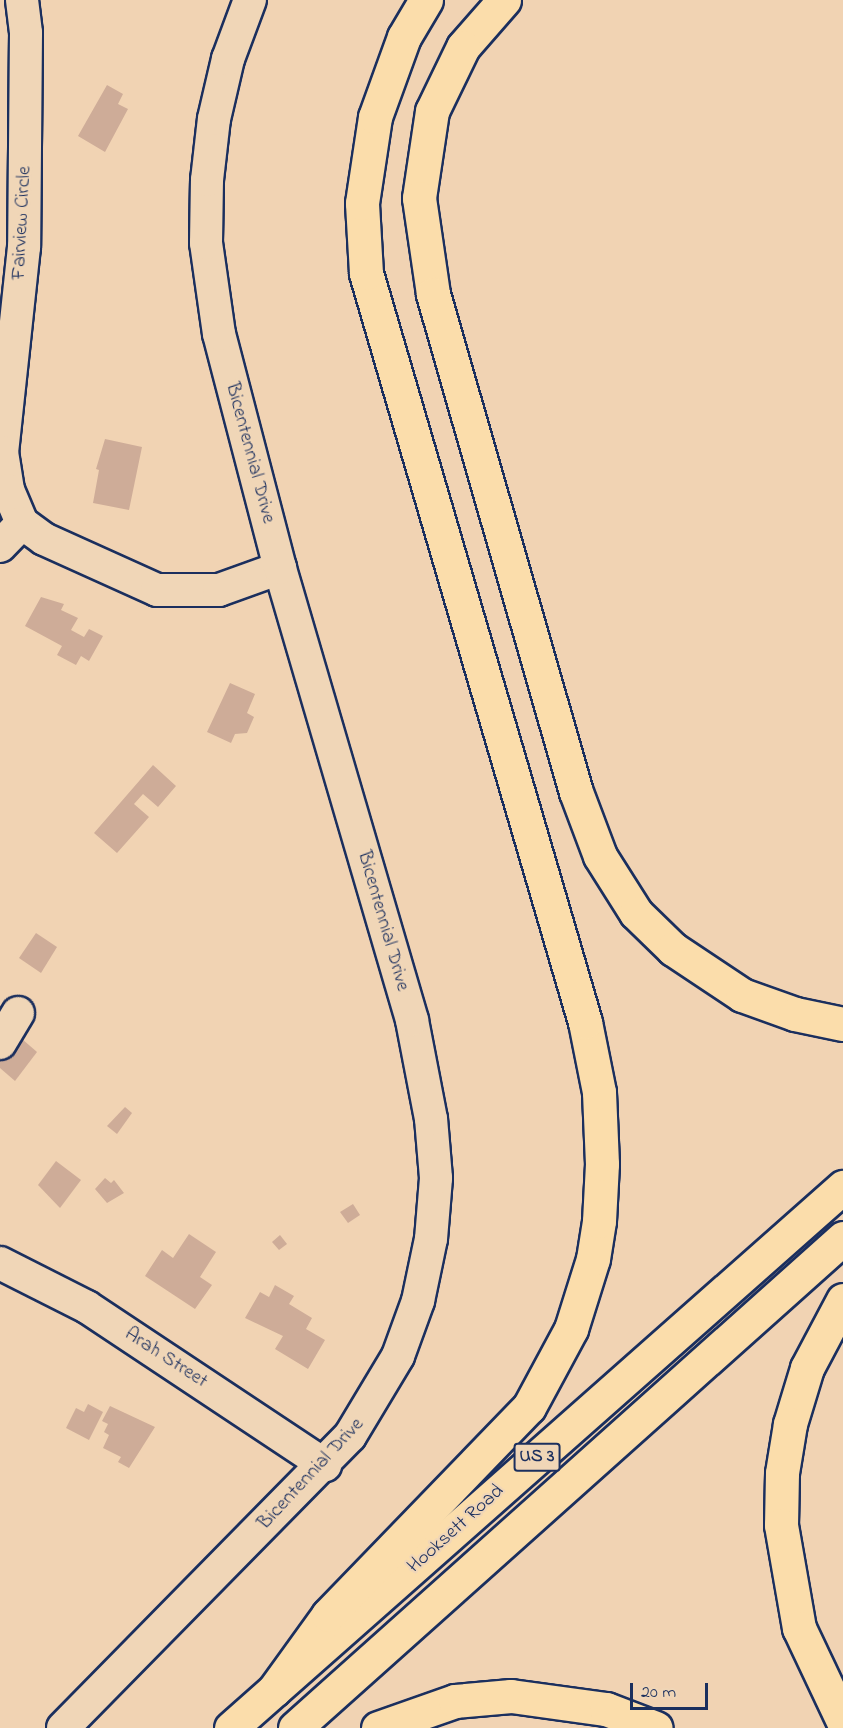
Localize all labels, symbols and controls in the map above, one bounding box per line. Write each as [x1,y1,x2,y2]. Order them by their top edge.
street label: Fairview Circle [7,165,37,281]
street label: Bicentennial Drive [220,380,280,526]
street label: Bicentennial Drive [352,848,414,994]
street label: Arah Street [120,1322,212,1394]
street label: Bicentennial Drive [253,1413,369,1535]
road number: US 3 [513,1442,561,1472]
street label: Hooksett Road [403,1479,509,1579]
scale bar [633,1671,711,1709]
text: 20 m [641,1680,676,1706]

